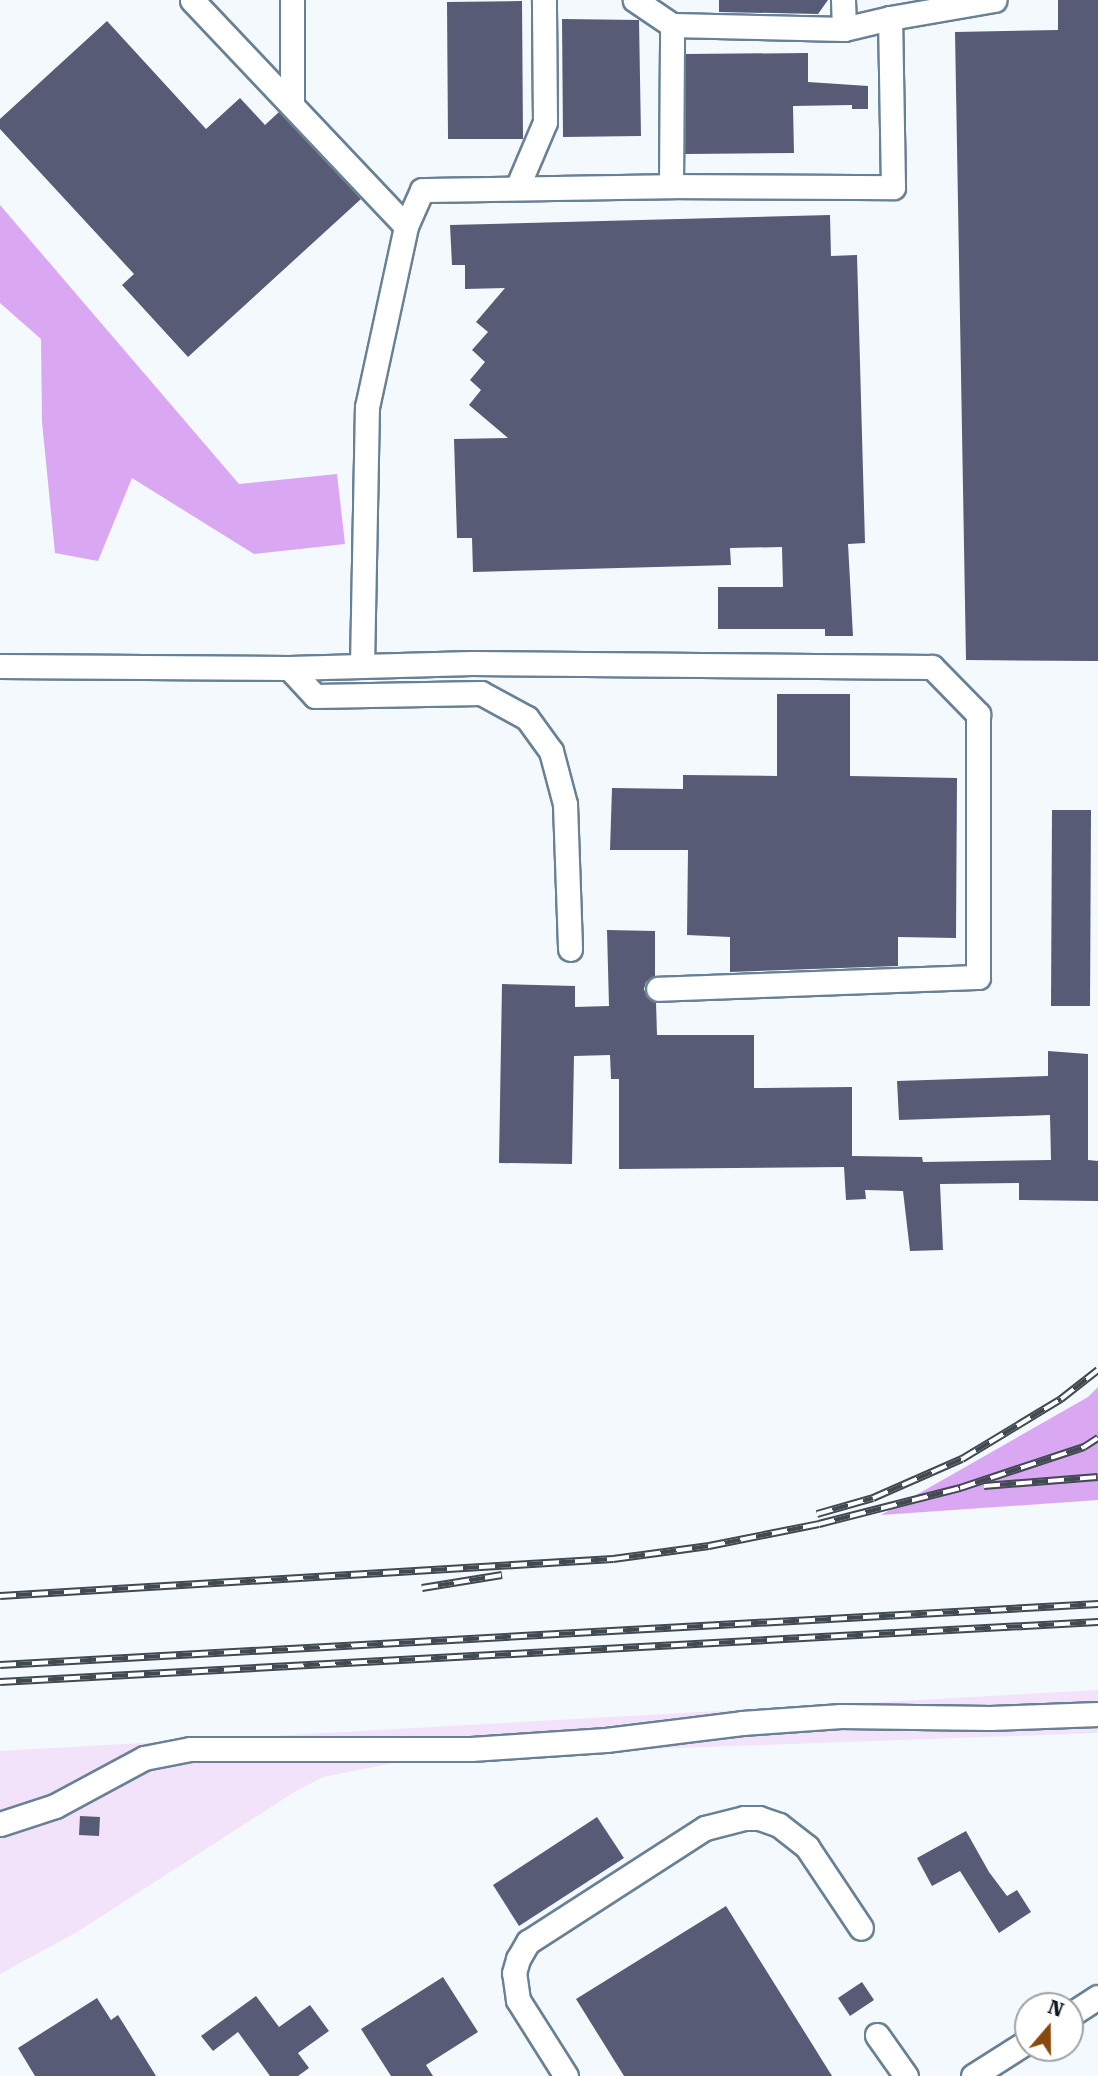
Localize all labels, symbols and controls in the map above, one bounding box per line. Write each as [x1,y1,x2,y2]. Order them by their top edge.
north arrow [1014,1992,1084,2062]
text: N [1045,1995,1066,2022]

